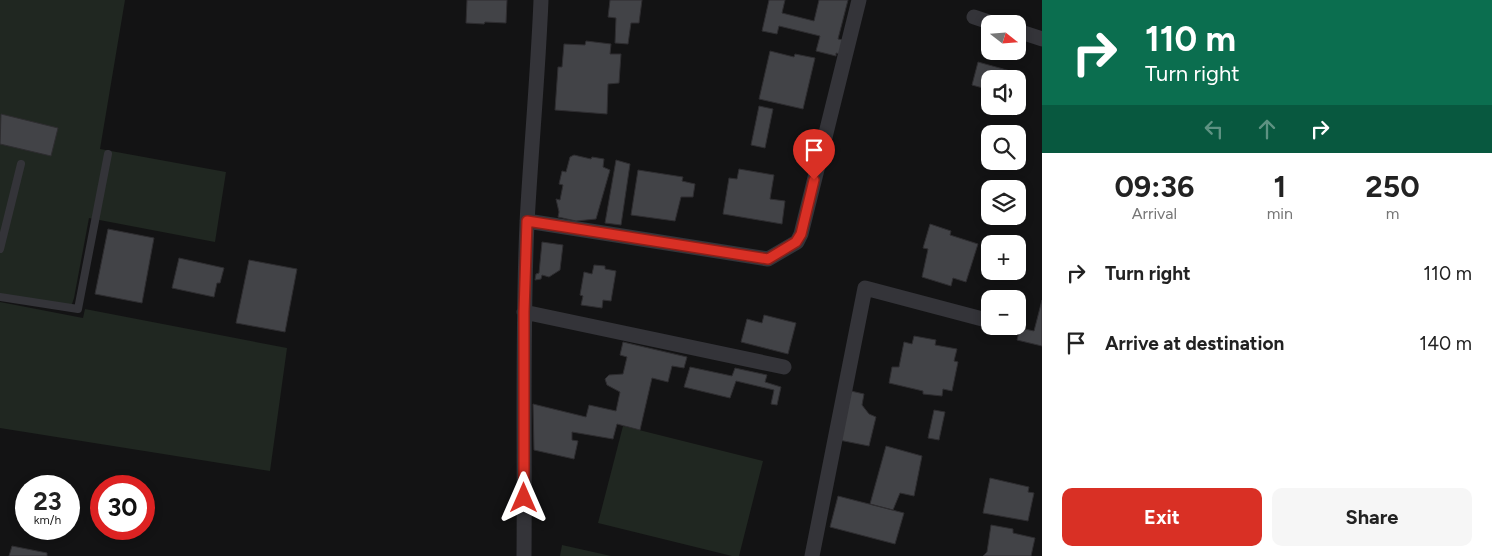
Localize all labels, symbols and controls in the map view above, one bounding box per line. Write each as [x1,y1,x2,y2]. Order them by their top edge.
north arrow [981,15,1026,60]
map controls [981,15,1026,335]
text: 110 m [1145,18,1236,60]
icon: right [1062,20,1127,85]
text: Turn right [1145,60,1240,87]
button: sound [981,70,1026,115]
icon: left [1200,115,1228,143]
icon: ahead [1253,115,1281,143]
icon: right [1306,115,1334,143]
button: search [981,125,1026,170]
pin [793,129,835,180]
icon: arrive [800,136,828,164]
text: 09:36 [1114,168,1194,205]
text: 1 [1274,168,1286,205]
text: 250 [1365,168,1420,205]
button: layers [981,180,1026,225]
text: Arrival [1132,204,1177,223]
text: min [1267,204,1293,223]
text: m [1386,204,1399,223]
button: + [981,235,1026,280]
icon: right [1062,259,1090,287]
text: Turn right [1105,262,1191,285]
text: 110 m [1423,262,1472,285]
button: − [981,290,1026,335]
icon: arrive [1062,329,1090,357]
text: Arrive at destination [1105,332,1284,355]
text: 140 m [1419,332,1472,355]
position arrow [497,471,549,523]
speed limit sign: 30 [90,475,155,540]
text: 23 [33,486,62,516]
button: Exit [1062,488,1262,546]
button: Share [1272,488,1472,546]
text: km/h [34,513,61,527]

